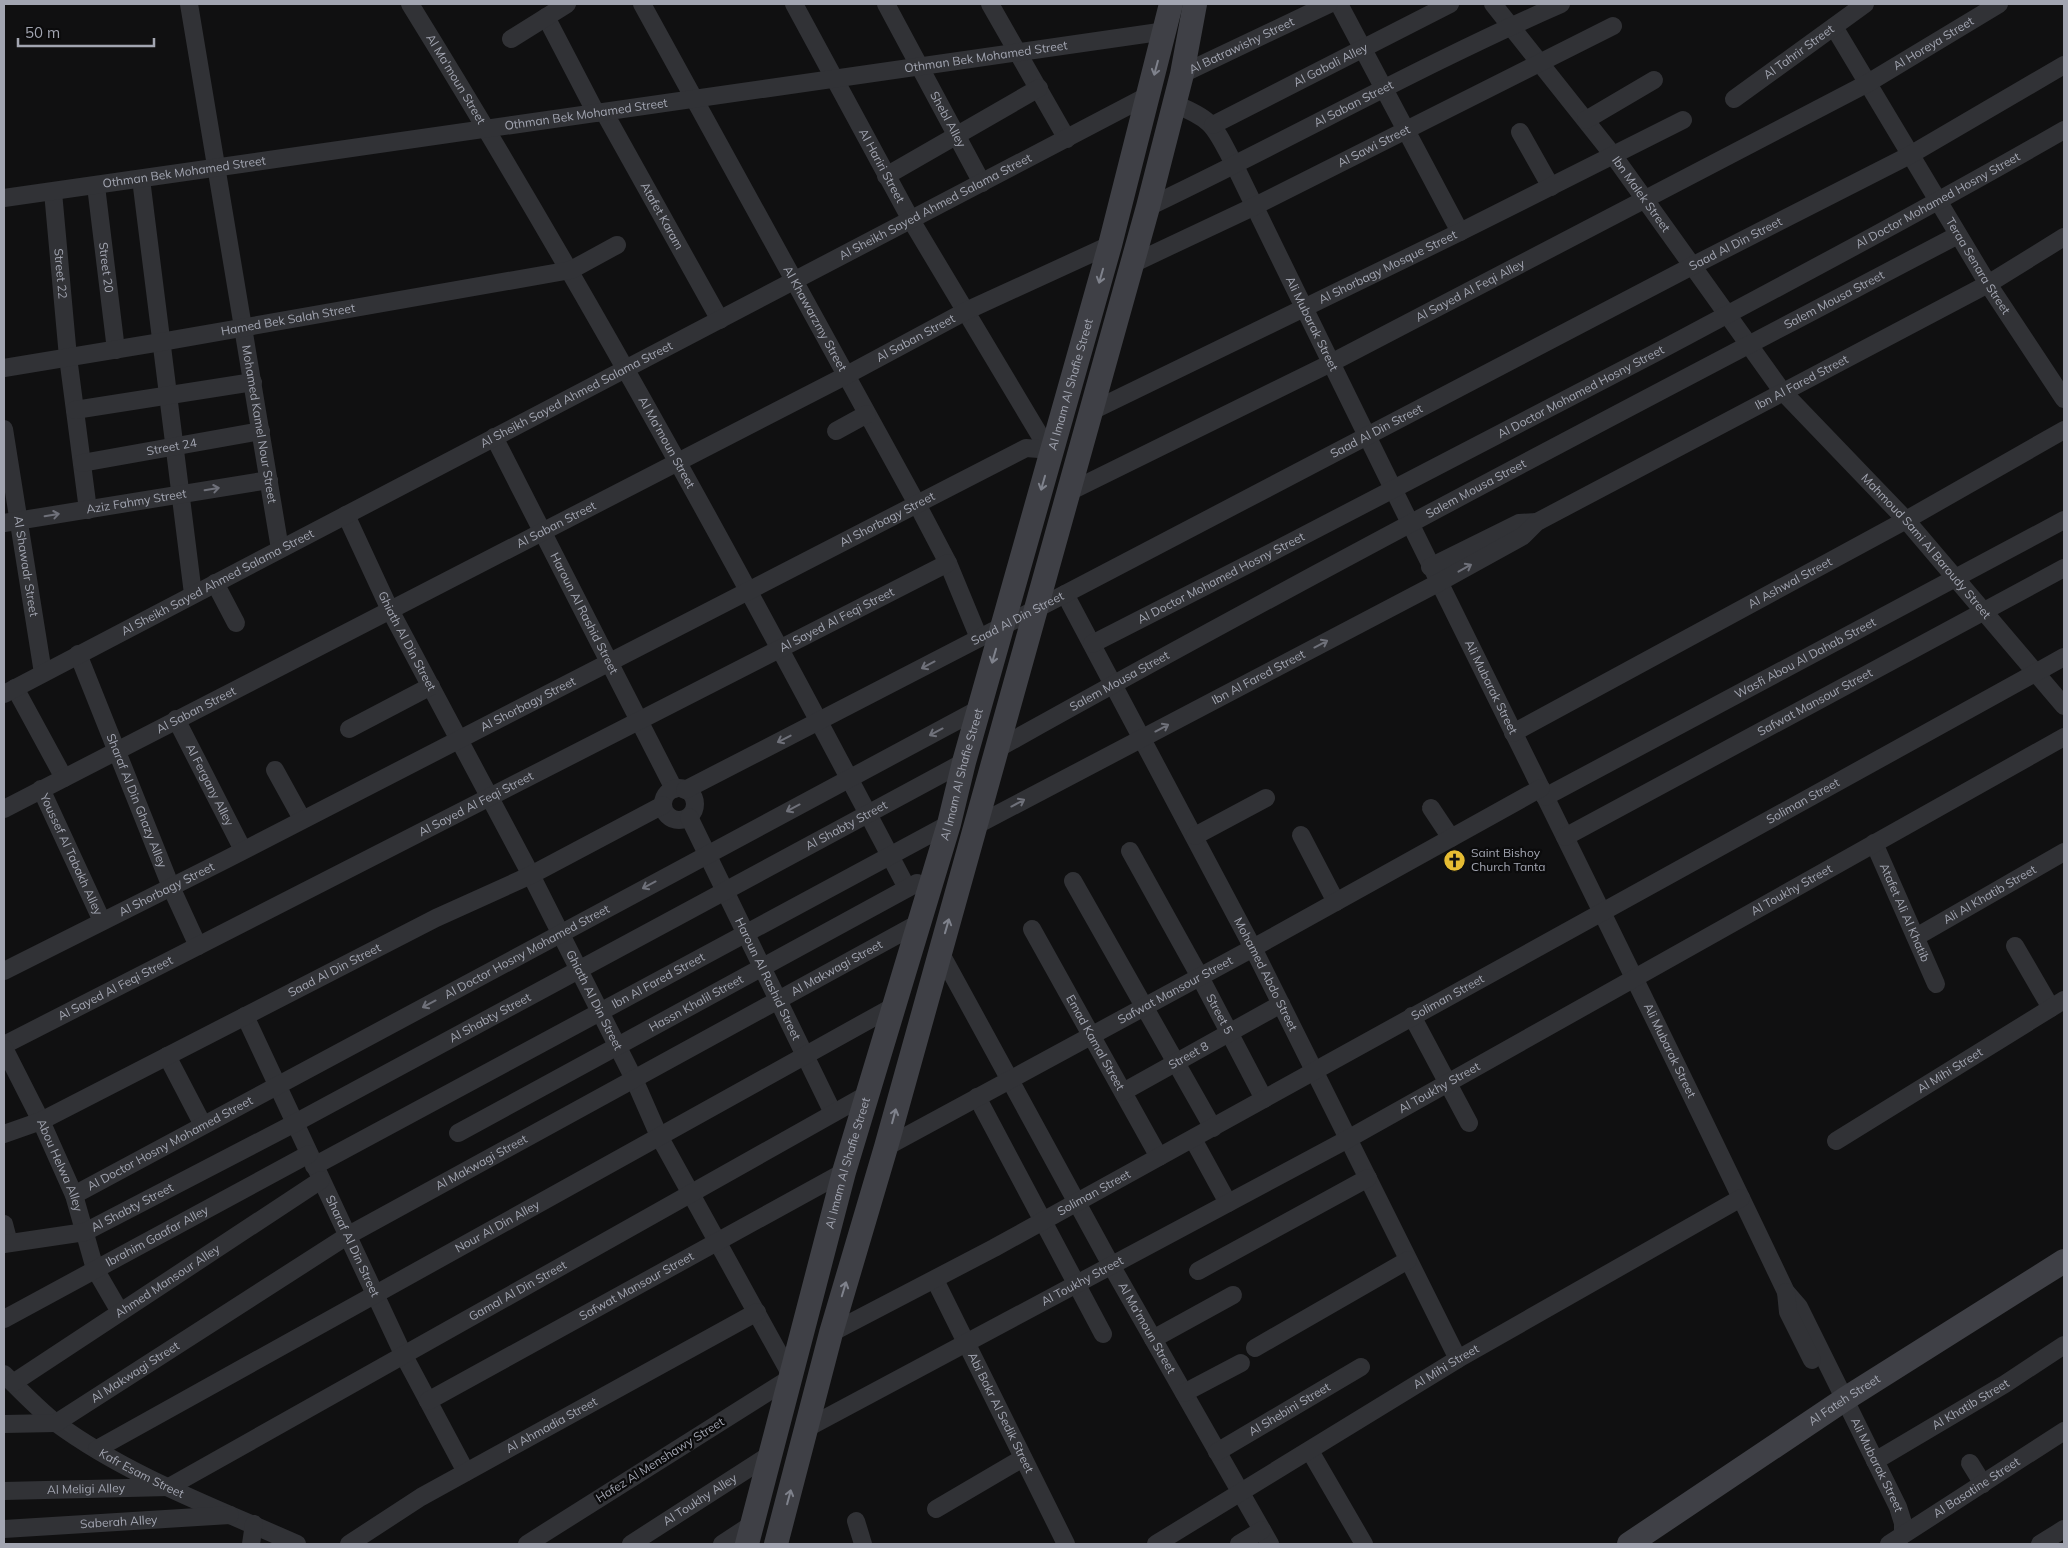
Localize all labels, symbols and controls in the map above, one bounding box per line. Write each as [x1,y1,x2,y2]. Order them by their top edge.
street label: Al Horeya Street [1890,13,1976,73]
street label: Al Batrawishy Street [1186,14,1296,77]
scale bar [18,15,154,47]
street label: Al Tahrir Street [1760,21,1837,82]
text: 50 m [25,23,60,42]
street label: Al Ma'moun Street [423,31,489,127]
street label: Othman Bek Mohamed Street [903,37,1068,76]
street label: Al Gabali Alley [1291,39,1371,90]
one-way arrow [1151,60,1160,76]
street label: Al Saban Street [1311,77,1396,130]
street label: Shebl Alley [927,89,970,150]
street label: Othman Bek Mohamed Street [503,95,668,133]
street label: Al Sawi Street [1335,121,1412,170]
street label: Al Hariri Street [856,126,908,205]
street label: Al Doctor Mohamed Hosny Street [1853,149,2022,251]
street label: Al Sheikh Sayed Ahmed Salama Street [836,150,1034,263]
street label: Othman Bek Mohamed Street [102,152,267,191]
street label: Ibn Malek Street [1609,153,1674,235]
street label: Atafet Karam [638,179,687,252]
street label: Saad Al Din Street [1686,214,1784,273]
street label: Teraa Senara Street [1943,215,2014,317]
street label: Al Shorbagy Mosque Street [1316,227,1459,307]
street label: Street 20 [96,241,117,293]
street label: Street 22 [51,248,71,300]
street label: Al Sayed Al Feqi Alley [1413,255,1528,325]
street label: Al Khawarzmy Street [780,263,850,374]
street label: Salem Mousa Street [1781,267,1887,332]
one-way arrow [1096,268,1106,284]
street label: Ali Mubarak Street [1283,274,1342,373]
street label: Hamed Bek Salah Street [220,300,356,338]
street label: Al Saban Street [873,310,957,365]
street label: Al Imam Al Shafie Street [1044,317,1096,452]
street label: Al Sheikh Sayed Ahmed Salama Street [477,338,675,451]
street label: Al Doctor Mohamed Hosny Street [1495,342,1666,441]
street label: Mohamed Kamel Nour Street [239,344,280,504]
street label: Ibn Al Fared Street [1752,351,1851,413]
street label: Al Ma'moun Street [635,394,699,491]
street label: Saad Al Din Street [1327,400,1425,461]
street label: Street 24 [145,435,198,458]
street label: Salem Mousa Street [1423,456,1528,521]
street label: Mahmoud Sami Al Baroudy Street [1858,470,1994,622]
one-way arrow [1038,475,1047,491]
one-way arrow [204,484,220,494]
street label: Aziz Fahmy Street [85,486,187,517]
street label: Al Shorbagy Street [837,488,937,550]
street label: Al Saban Street [514,498,598,551]
one-way arrow [43,510,59,520]
street label: Al Shawadr Street [11,515,42,618]
street label: Al Sheikh Sayed Ahmed Salama Street [119,525,316,638]
street label: Al Doctor Mohamed Hosny Street [1135,529,1307,627]
street label: Haroun Al Rashid Street [547,550,622,676]
street label: Al Ashwal Street [1745,554,1834,611]
one-way arrow [1457,563,1472,572]
street label: Al Sayed Al Feqi Street [777,584,896,655]
street label: Saad Al Din Street [968,588,1066,648]
street label: Ghiath Al Din Street [375,589,440,693]
street label: Wasfi Abou Al Dahab Street [1732,614,1878,701]
street label: Ali Mubarak Street [1462,637,1521,736]
one-way arrow [1314,639,1329,649]
street label: Ibn Al Fared Street [1209,646,1307,708]
street label: Salem Mousa Street [1067,647,1172,714]
one-way arrow [989,648,999,664]
one-way arrow [921,661,936,670]
street label: Safwat Mansour Street [1755,665,1875,739]
street label: Al Shorbagy Street [478,673,578,734]
street label: Al Saban Street [154,683,238,736]
street label: Al Imam Al Shafie Street [936,707,986,842]
one-way arrow [1154,723,1169,732]
one-way arrow [929,728,944,737]
street label: Sharaf Al Din Ghazy Alley [103,731,171,870]
one-way arrow [776,734,791,744]
street label: Al Fergany Alley [183,741,238,829]
street label: Al Sayed Al Feqi Street [416,768,536,839]
street label: Soliman Street [1764,775,1842,827]
street label: Youssef Al Tabakh Alley [37,790,106,918]
street label: Al Shabty Street [803,797,890,853]
one-way arrow [1010,798,1025,807]
one-way arrow [785,803,800,813]
place label: Saint Bishoy Church Tanta [1471,845,1546,874]
church icon: Saint Bishoy Church Tanta [1443,848,1467,872]
street label: Al Shorbagy Street [116,859,217,919]
street label: Al Toukhy Street [1748,861,1835,918]
street label: Atafet Ali Al Khatib [1877,861,1933,964]
street label: Ali Al Khatib Street [1940,862,2039,927]
one-way arrow [642,880,657,890]
street label: Al Doctor Hosny Mohamed Street [441,901,612,1002]
street label: Haroun Al Rashid Street [732,915,804,1042]
street label: Mohamed Abdo Street [1231,915,1301,1033]
one-way arrow [943,919,952,935]
street label: Al Makwagi Street [788,937,885,999]
street label: Saad Al Din Street [285,940,383,1000]
street label: Ghiath Al Din Street [563,947,626,1052]
street label: Ibn Al Fared Street [609,949,707,1011]
street label: Al Sayed Al Feqi Street [55,952,175,1023]
street label: Safwat Mansour Street [1115,953,1235,1027]
street label: Hassn Khalil Street [646,971,746,1035]
street label: Soliman Street [1408,971,1487,1023]
street label: Al Shabty Street [446,989,533,1046]
street label: Street 5 [1203,991,1237,1037]
street label: Emad Kamal Street [1063,992,1128,1093]
one-way arrow [423,999,437,1009]
street label: Ali Mubarak Street [1641,1000,1700,1100]
street label: Street 8 [1166,1038,1211,1072]
street label: Al Mihi Street [1914,1044,1985,1096]
street label: Al Toukhy Street [1396,1059,1482,1116]
street label: Al Doctor Hosny Mohamed Street [84,1092,255,1194]
street label: Al Imam Al Shafie Street [822,1096,873,1230]
one-way arrow [890,1109,899,1125]
street label: Abou Helwa Alley [34,1116,86,1214]
street label: Al Makwagi Street [433,1131,530,1193]
street label: Soliman Street [1055,1166,1133,1219]
street label: Al Shabty Street [88,1180,176,1235]
street label: Sharaf Al Din Street [323,1193,383,1299]
street label: Nour Al Din Alley [452,1196,543,1256]
street label: Ibrahim Gaafar Alley [103,1202,211,1270]
street label: Ahmed Mansour Alley [112,1240,223,1321]
street label: Safwat Mansour Street [576,1248,696,1323]
street label: Al Toukhy Street [1038,1253,1126,1309]
street label: Gamal Al Din Street [466,1257,569,1324]
street label: Al Ma'moun Street [1115,1279,1179,1376]
one-way arrow [839,1282,849,1298]
street label: Al Makwagi Street [88,1338,182,1406]
street label: Al Mihi Street [1410,1341,1481,1392]
street label: Abi Bakr Al Sedik Street [965,1350,1037,1475]
street label: Al Fateh Street [1805,1371,1883,1428]
street label: Al Khatib Street [1929,1375,2012,1433]
street label: Al Shebini Street [1246,1379,1333,1439]
street label: Al Ahmadia Street [503,1394,600,1456]
street label: Hafez Al Menshawy Street [593,1414,727,1505]
street label: Ali Mubarak Street [1848,1415,1907,1513]
street label: Kafr Esam Street [97,1445,187,1501]
street label: Al Basatine Street [1930,1454,2022,1521]
street label: Al Toukhy Alley [660,1470,740,1529]
street label: Al Meligi Alley [47,1480,126,1497]
one-way arrow [785,1490,794,1506]
street label: Saberah Alley [80,1511,159,1531]

